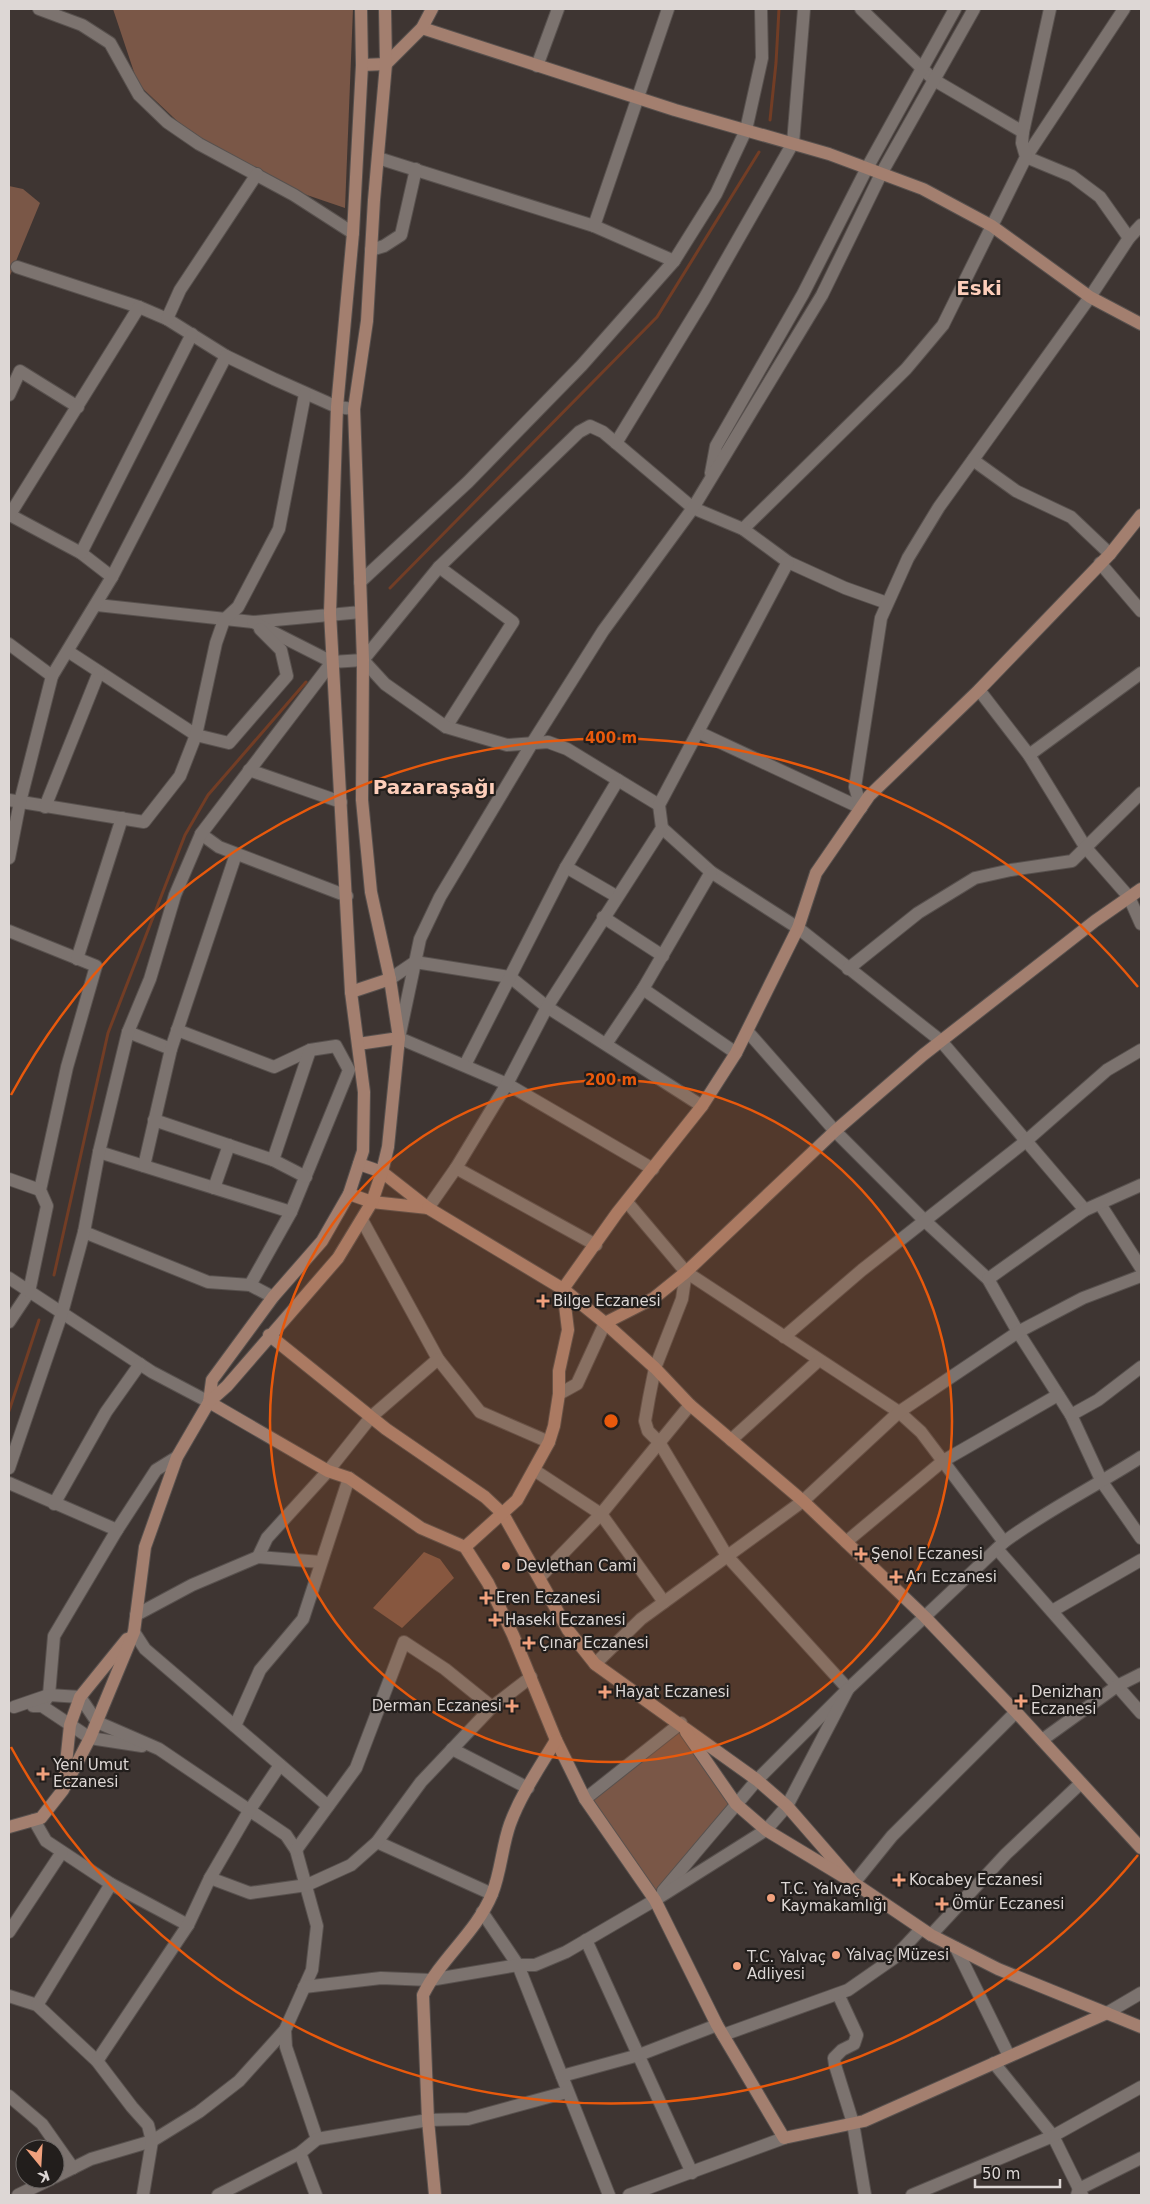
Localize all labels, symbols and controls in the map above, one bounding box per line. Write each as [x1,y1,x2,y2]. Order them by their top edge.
district label: Eski [956,276,1002,300]
text: 400 m [585,729,637,747]
district label: Pazaraşağı [373,775,495,799]
text: 200 m [585,1071,637,1089]
place label: Bilge Eczanesi [553,1292,661,1310]
marker: Bilge Eczanesi [537,1295,549,1307]
centre of rings [602,1412,620,1430]
place label: Şenol Eczanesi [871,1545,983,1563]
marker: Şenol Eczanesi [855,1548,867,1560]
place label: Devlethan Cami [516,1557,636,1575]
marker: Devlethan Cami [500,1560,512,1572]
place label: Arı Eczanesi [906,1568,997,1586]
marker: Arı Eczanesi [890,1571,902,1583]
place label: Eren Eczanesi [496,1589,600,1607]
marker: Eren Eczanesi [480,1592,492,1604]
place label: Haseki Eczanesi [505,1611,626,1629]
marker: Haseki Eczanesi [489,1614,501,1626]
place label: Çınar Eczanesi [539,1634,649,1652]
marker: Çınar Eczanesi [523,1637,535,1649]
place label: Hayat Eczanesi [615,1683,730,1701]
place label: Denizhan Eczanesi [1031,1683,1102,1718]
marker: Hayat Eczanesi [599,1686,611,1698]
marker: Denizhan Eczanesi [1015,1695,1027,1707]
place label: Derman Eczanesi [372,1697,502,1715]
marker: Derman Eczanesi [506,1700,518,1712]
place label: Yeni Umut Eczanesi [52,1756,129,1791]
marker: Yeni Umut Eczanesi [37,1768,49,1780]
place label: Kocabey Eczanesi [909,1871,1043,1889]
marker: Kocabey Eczanesi [893,1874,905,1886]
place label: T.C. Yalvaç Kaymakamlığı [780,1880,887,1915]
marker: T.C. Yalvaç Kaymakamlığı [765,1892,777,1904]
place label: Ömür Eczanesi [952,1894,1064,1913]
marker: Ömür Eczanesi [936,1898,948,1910]
place label: Yalvaç Müzesi [845,1946,949,1964]
place label: T.C. Yalvaç Adliyesi [746,1948,826,1983]
marker: Yalvaç Müzesi [830,1949,842,1961]
marker: T.C. Yalvaç Adliyesi [731,1960,743,1972]
north arrow [15,2139,65,2189]
scale bar [975,2156,1060,2188]
text: 50 m [982,2165,1020,2183]
text: K [35,2167,52,2186]

